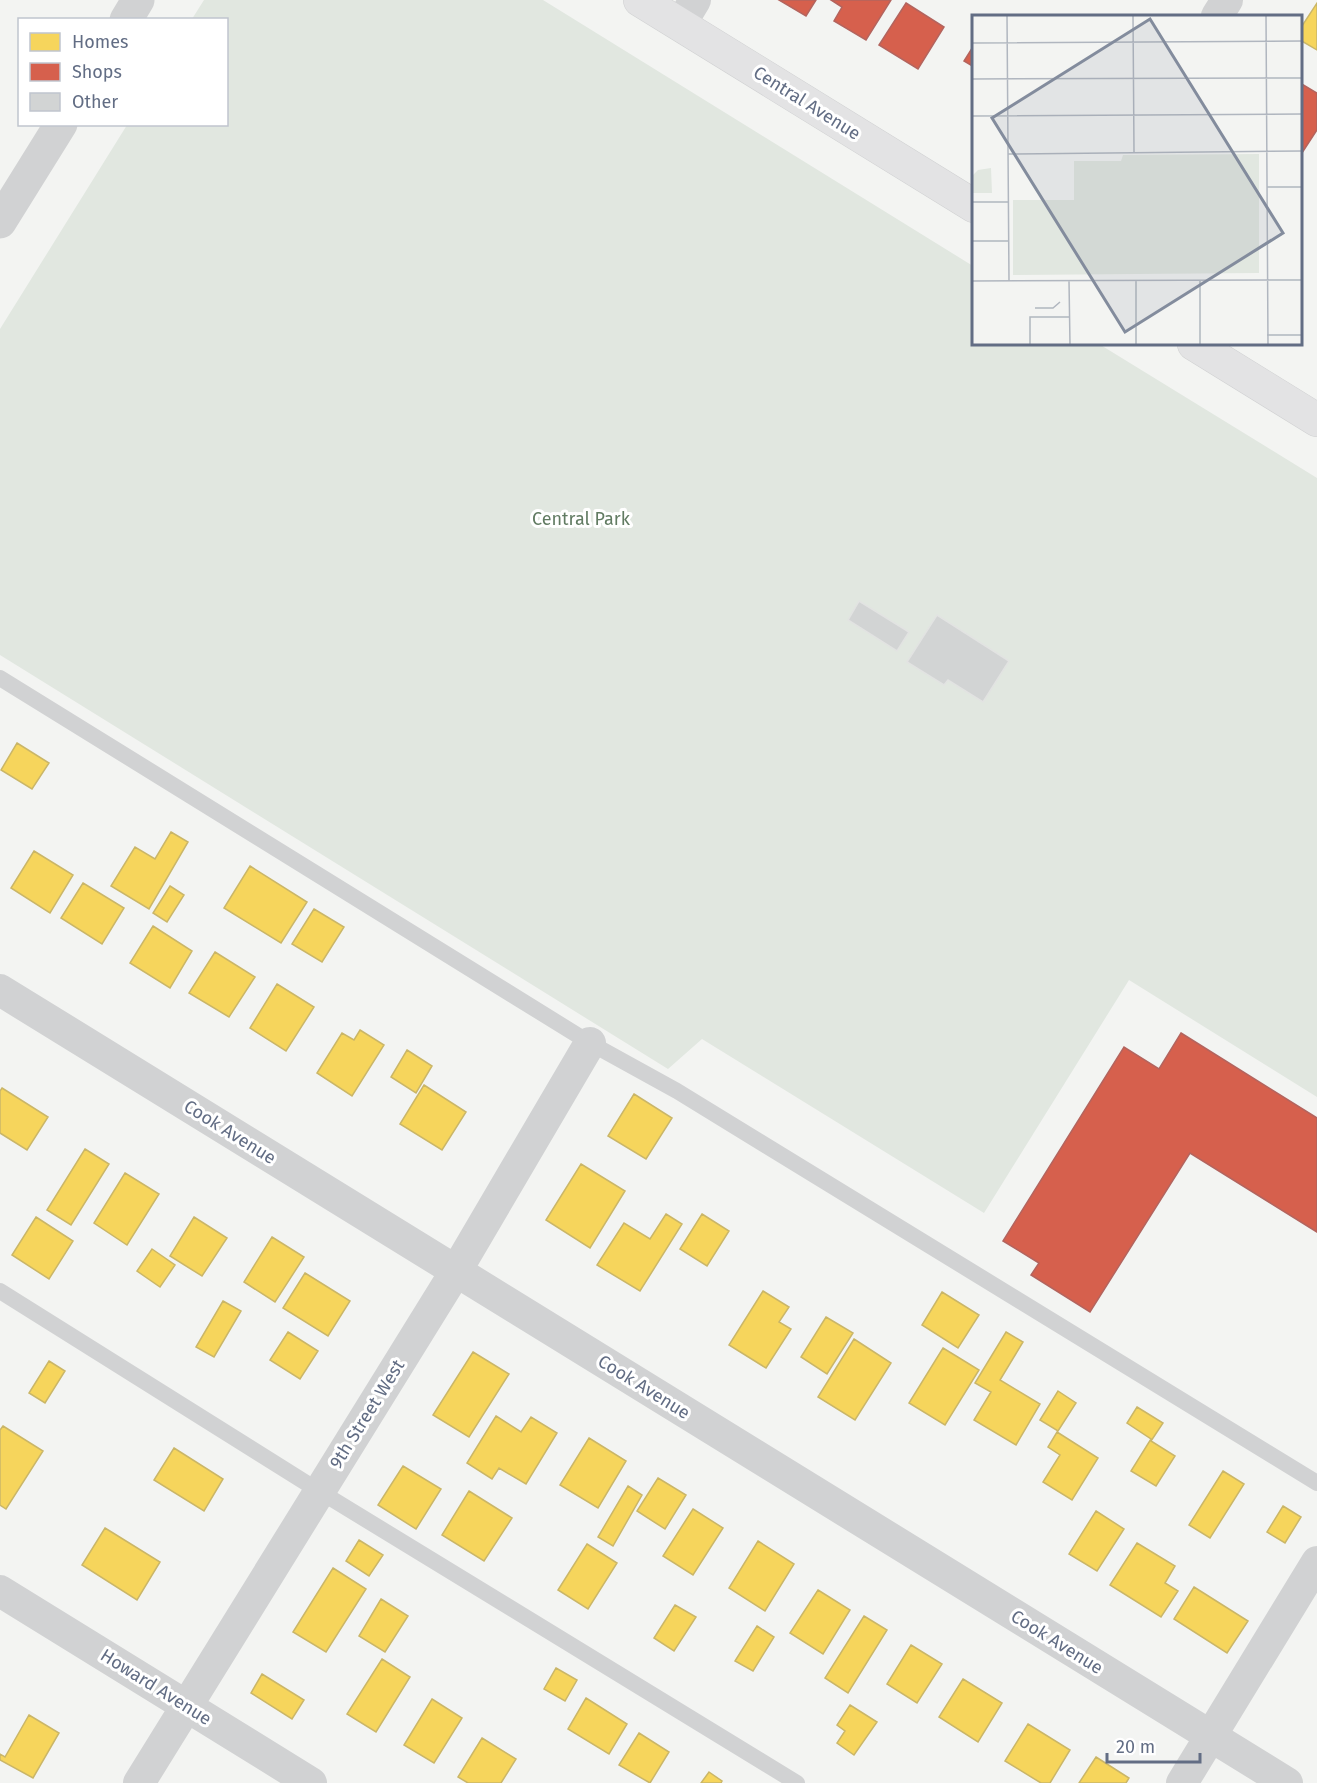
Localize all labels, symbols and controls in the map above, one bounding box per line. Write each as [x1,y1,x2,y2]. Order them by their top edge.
inset map [972,15,1302,345]
legend [18,18,228,126]
text: Homes [72,31,128,53]
text: Shops [72,61,122,83]
street label: Central Avenue [749,61,865,145]
text: Other [72,91,118,113]
park label: Central Park [532,508,631,530]
street label: Cook Avenue [180,1095,280,1169]
street label: Cook Avenue [594,1350,694,1424]
street label: 9th Street West [325,1355,410,1473]
street label: Cook Avenue [1007,1605,1107,1679]
street label: Howard Avenue [96,1644,216,1730]
scale bar [1107,1726,1200,1764]
text: 20 m [1116,1736,1155,1758]

